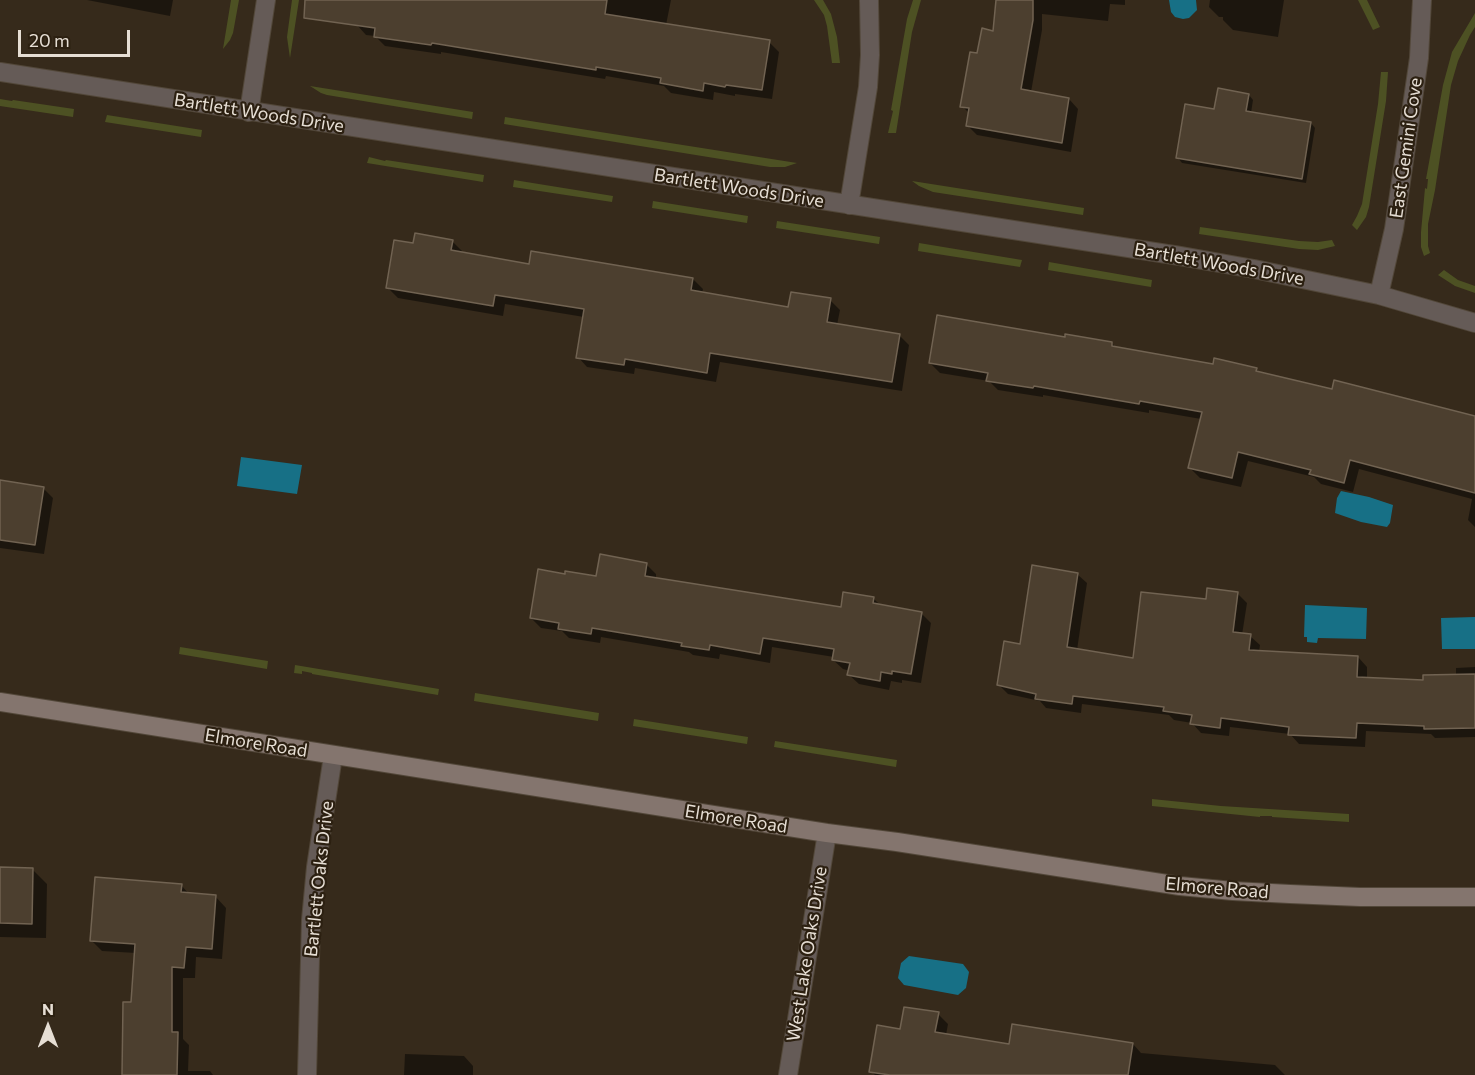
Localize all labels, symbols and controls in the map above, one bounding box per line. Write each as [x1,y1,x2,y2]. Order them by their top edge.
scale bar [21,18,134,56]
text: 20 m [29,29,70,51]
street label: East Gemini Cove [1385,76,1427,220]
street label: Bartlett Woods Drive [172,89,346,137]
street label: Bartlett Woods Drive [652,164,826,212]
street label: Bartlett Woods Drive [1132,238,1306,290]
street label: Elmore Road [203,724,309,762]
street label: Bartlett Oaks Drive [300,800,338,958]
street label: Elmore Road [683,800,789,838]
street label: West Lake Oaks Drive [783,865,831,1043]
street label: Elmore Road [1164,873,1270,903]
north arrow [18,997,78,1057]
text: N [42,999,54,1018]

